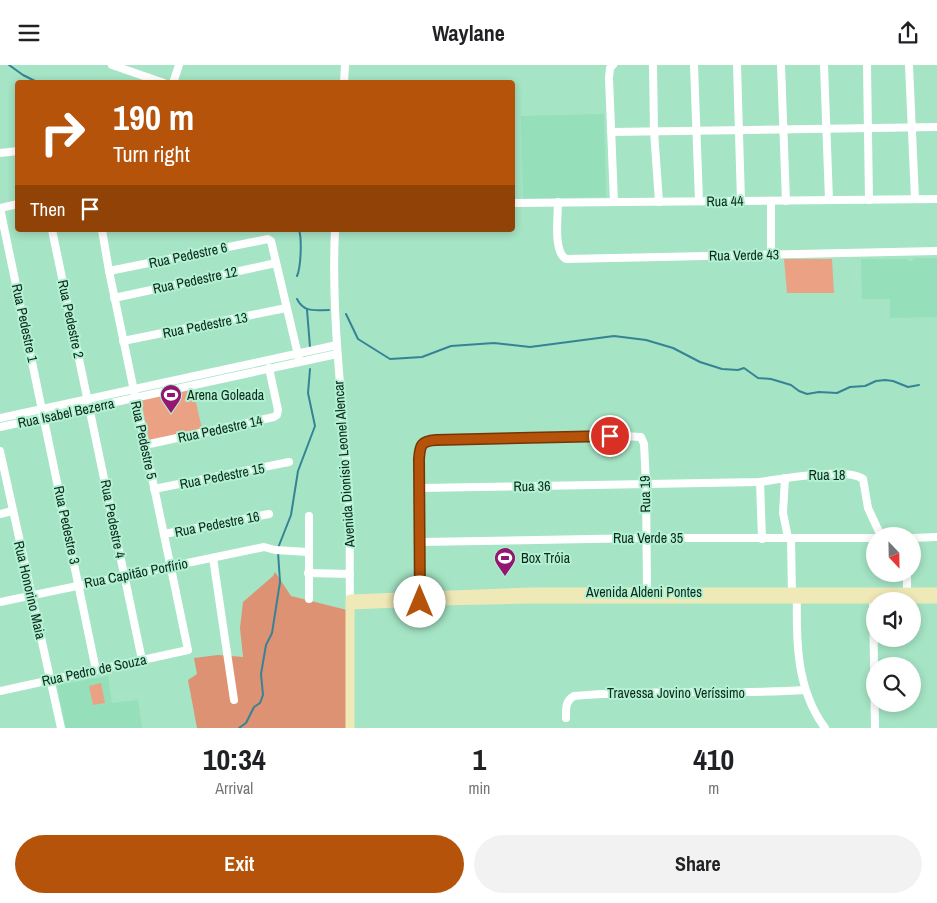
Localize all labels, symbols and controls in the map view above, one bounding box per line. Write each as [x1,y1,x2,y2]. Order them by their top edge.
text: Waylane [432,18,505,48]
icon: menu [15,19,43,47]
icon: share [894,19,922,47]
text: 190 m [113,94,194,141]
icon: right [30,100,95,165]
text: Turn right [113,139,190,169]
street label: Rua 44 [706,192,744,210]
icon: arrive [76,195,104,223]
text: Then [30,196,66,222]
street label: Rua Pedestre 6 [147,238,229,272]
street label: Rua Verde 43 [709,245,779,265]
street label: Rua Pedestre 12 [151,262,239,298]
street label: Rua Pedestre 2 [54,278,88,360]
street label: Rua Pedestre 1 [8,282,42,364]
street label: Rua Pedestre 13 [161,308,249,342]
street label: Avenida Dionísio Leonel Alencar [329,380,359,549]
sports icon: Arena Goleada [159,383,183,414]
place label: Arena Goleada [186,386,265,404]
street label: Rua Isabel Bezerra [16,394,117,432]
street label: Rua Pedestre 5 [127,399,161,481]
street label: Rua Pedestre 14 [176,411,265,447]
pin [589,415,631,457]
icon: arrive [596,422,624,450]
street label: Rua Pedestre 15 [178,459,266,493]
street label: Rua 18 [808,466,846,484]
street label: Rua 19 [636,475,654,513]
street label: Rua 36 [513,477,551,495]
street label: Rua Pedestre 4 [97,478,130,560]
street label: Rua Pedestre 3 [50,484,84,566]
street label: Rua Pedestre 16 [173,507,261,541]
north arrow [866,527,921,583]
map controls [866,527,921,712]
street label: Rua Verde 35 [613,529,683,547]
street label: Rua Honorino Maia [10,539,50,641]
sports icon: Box Tróia [493,546,517,577]
place label: Box Tróia [521,549,571,567]
street label: Rua Capitão Porfírio [83,554,189,592]
position arrow [393,575,445,627]
street label: Avenida Aldeni Pontes [585,583,702,601]
button: sound [866,592,921,647]
street label: Rua Pedro de Souza [40,650,149,690]
button: search [866,657,921,712]
street label: Travessa Jovino Veríssimo [607,684,745,702]
text: 10:34 [203,739,266,779]
text: 1 [473,739,486,779]
text: 410 [693,739,734,779]
text: Arrival [215,777,253,799]
text: min [468,777,490,799]
text: m [708,777,719,799]
button: Exit [15,835,464,893]
button: Share [474,835,922,893]

